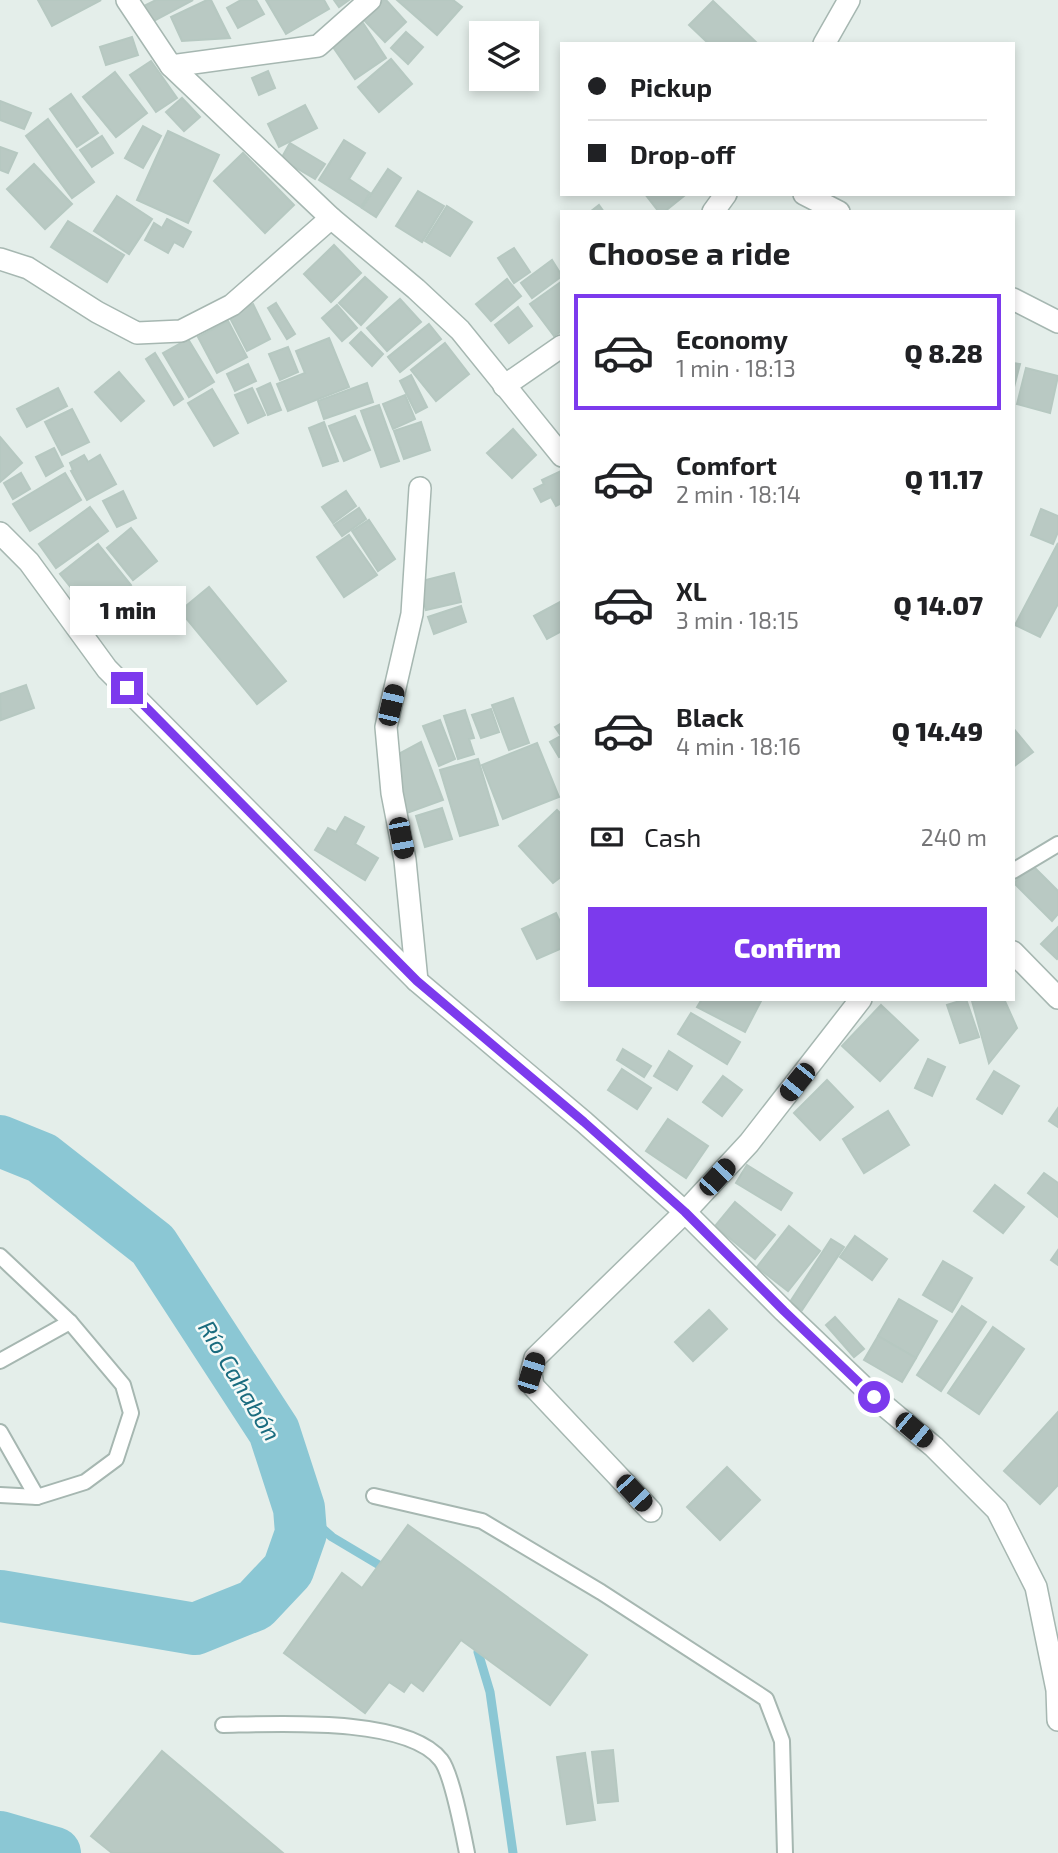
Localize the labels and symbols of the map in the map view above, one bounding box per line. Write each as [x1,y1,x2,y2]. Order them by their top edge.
callout: 1 min [69,586,185,636]
route end [111,672,143,704]
car [377,682,406,728]
car [387,815,416,861]
car [776,1059,819,1105]
car [695,1154,740,1200]
water label: Río Cahabón [193,1315,288,1446]
car [515,1350,548,1396]
route start [858,1381,890,1413]
car [892,1408,937,1452]
car [612,1470,657,1516]

